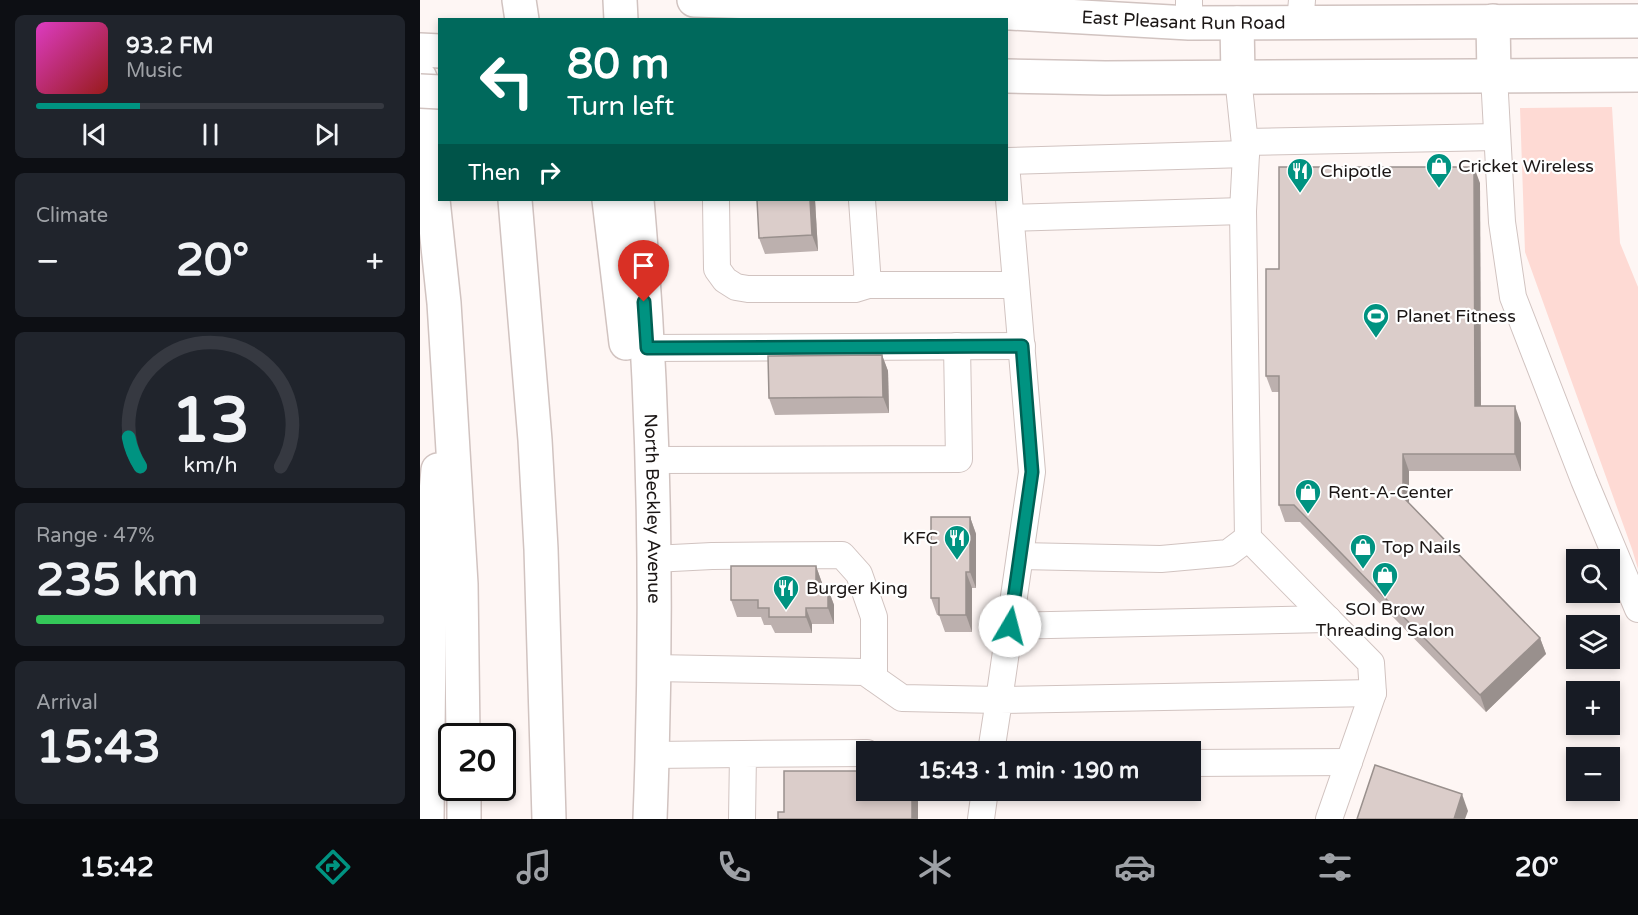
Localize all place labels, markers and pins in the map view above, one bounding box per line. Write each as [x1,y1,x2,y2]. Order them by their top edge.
shop icon: Cricket Wireless [1424,151,1454,189]
place label: Cricket Wireless [1458,155,1594,177]
restaurant icon: Chipotle [1285,156,1315,194]
place label: Chipotle [1320,160,1392,182]
pin [618,240,669,302]
sports icon: Planet Fitness [1361,301,1391,339]
place label: Planet Fitness [1396,305,1516,327]
shop icon: Rent-A-Center [1293,477,1323,515]
place label: Rent-A-Center [1328,481,1453,503]
restaurant icon: KFC [942,523,972,561]
place label: KFC [903,527,938,549]
shop icon: Top Nails [1348,532,1378,570]
place label: Top Nails [1382,536,1461,558]
shop icon: SOI Brow Threading Salon [1370,560,1400,598]
restaurant icon: Burger King [771,573,801,611]
place label: Burger King [806,577,908,599]
place label: SOI Brow Threading Salon [1315,598,1455,641]

